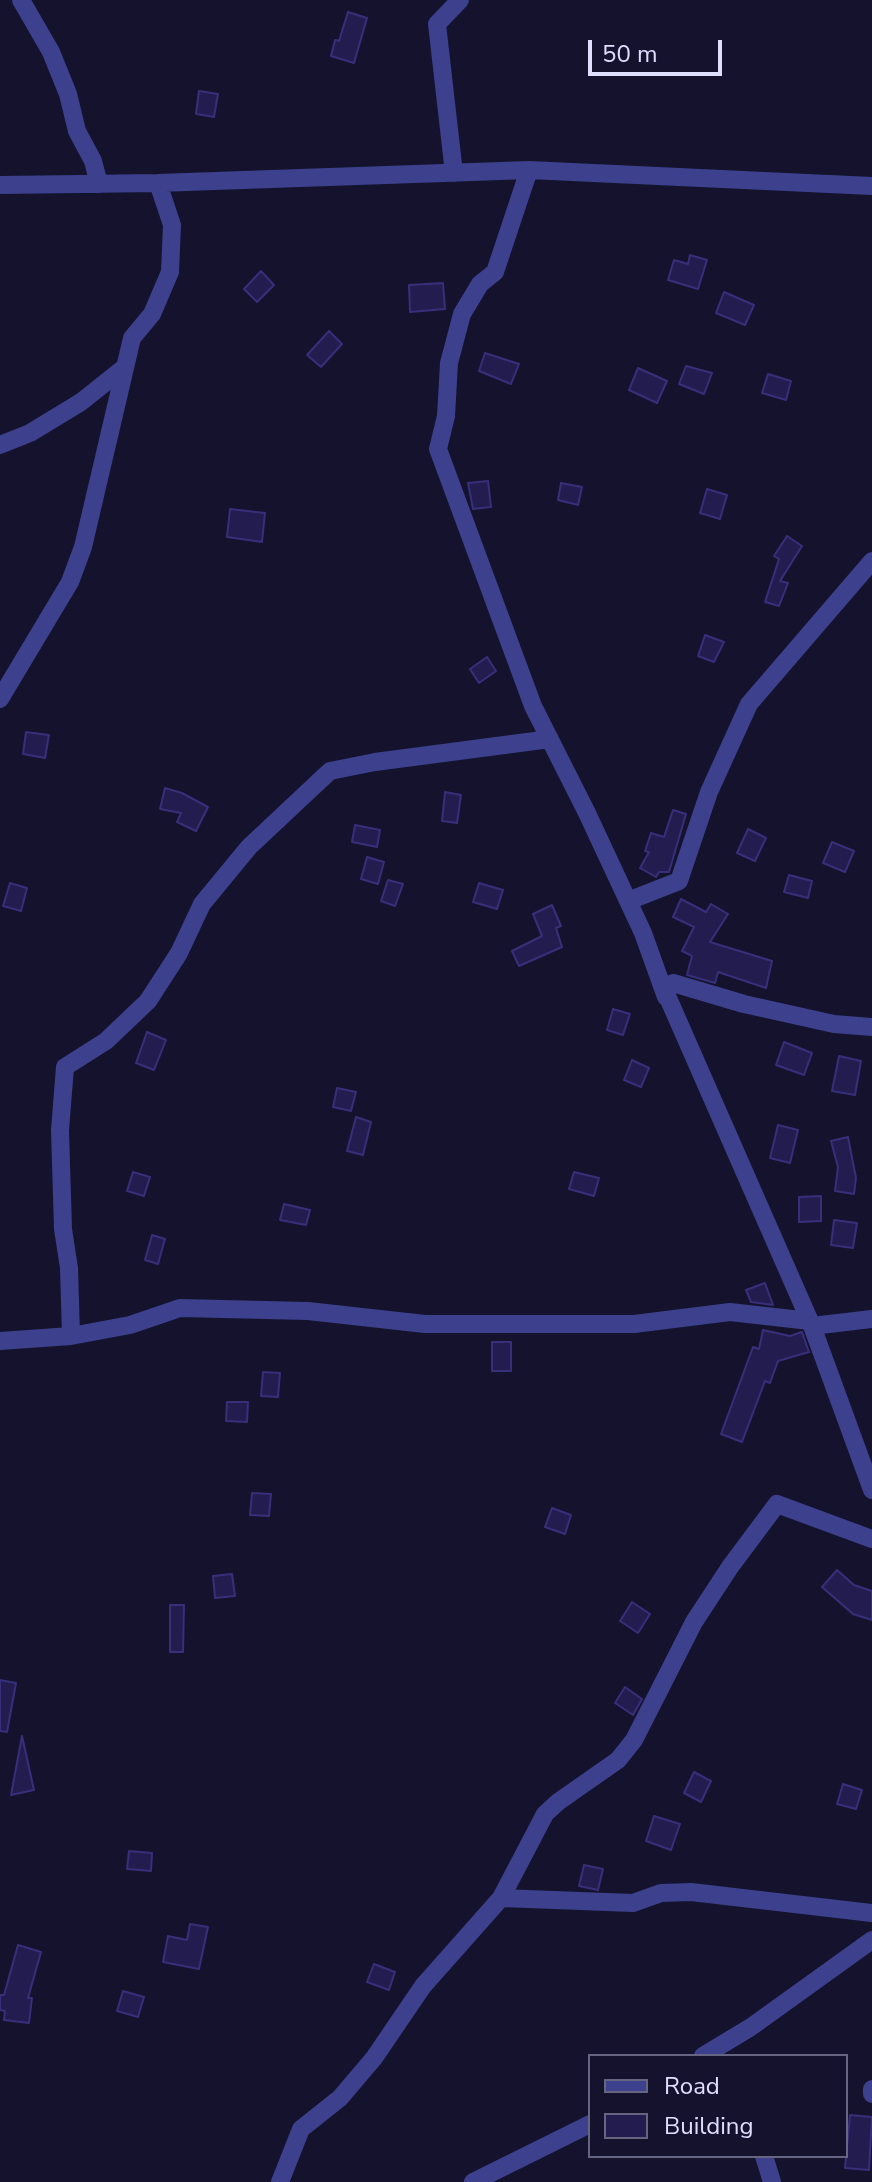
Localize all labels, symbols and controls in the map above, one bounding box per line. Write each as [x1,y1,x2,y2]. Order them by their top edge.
scale bar [592,24,726,74]
text: 50 m [602,38,658,70]
legend [588,2054,848,2158]
text: Road [664,2070,720,2102]
text: Building [664,2110,754,2142]

